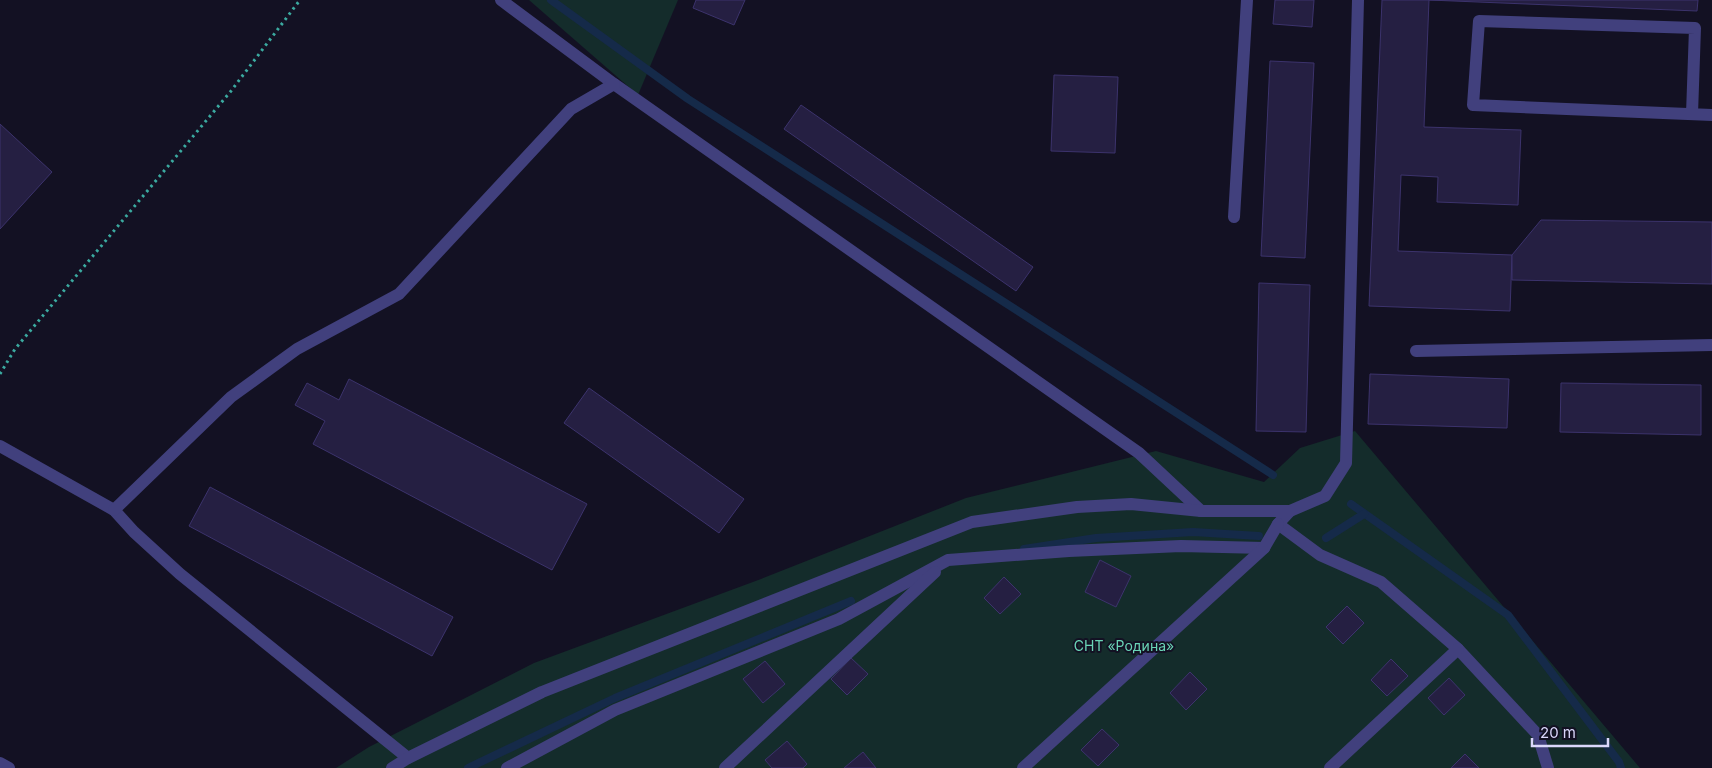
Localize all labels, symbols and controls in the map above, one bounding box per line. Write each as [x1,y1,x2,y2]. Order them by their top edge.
park label: СНТ «Родина» [1074,637,1174,654]
scale bar [1532,716,1608,748]
text: 20 m [1540,723,1576,742]

